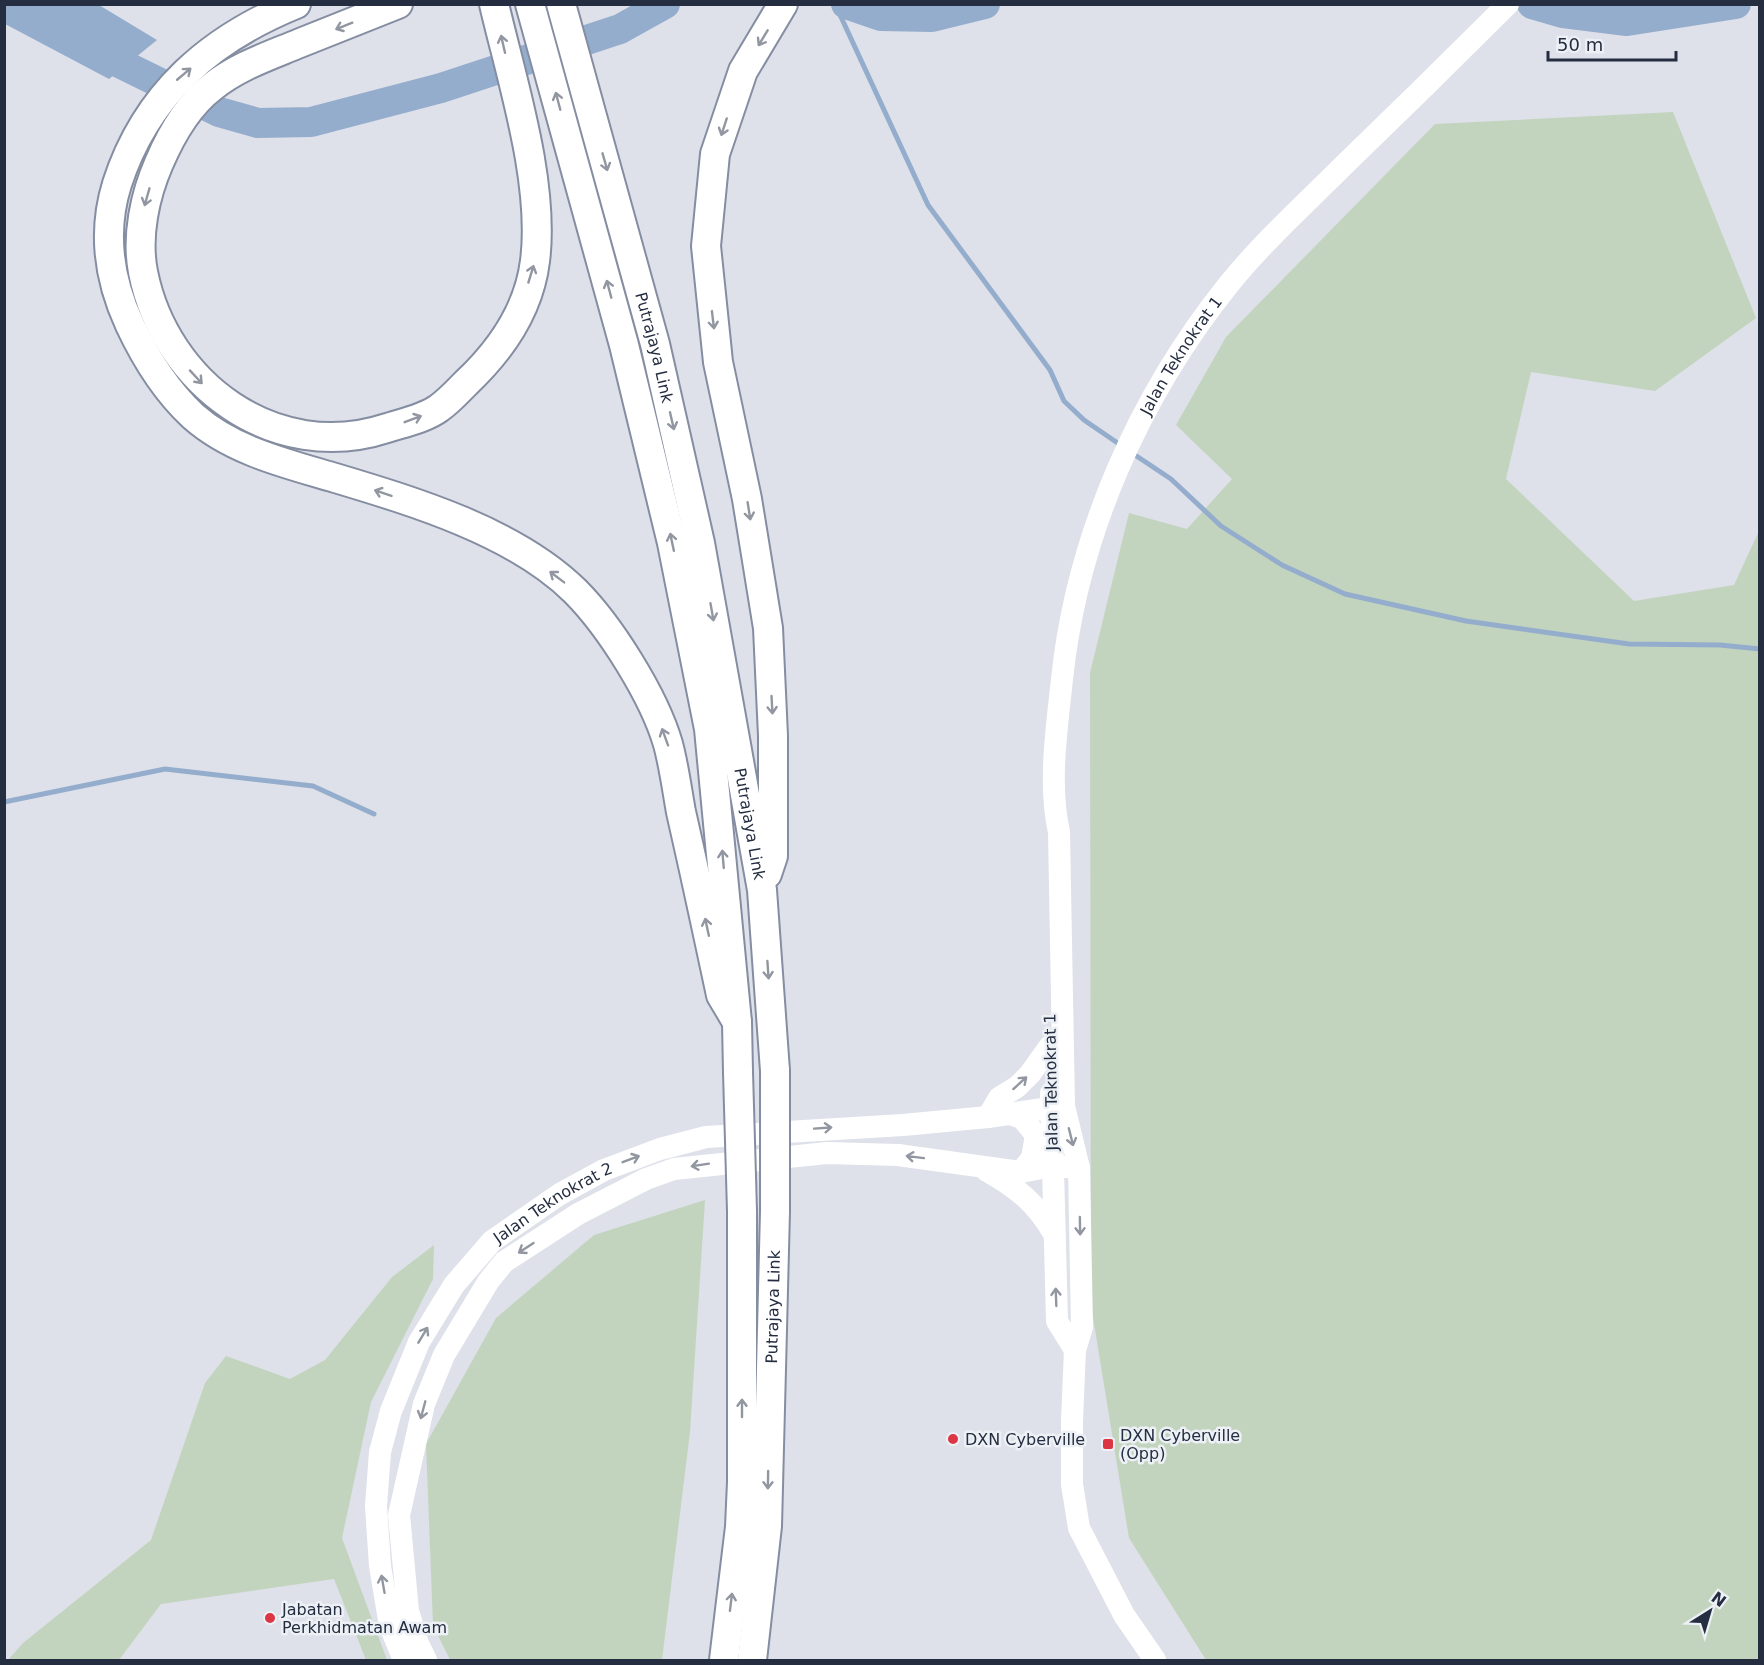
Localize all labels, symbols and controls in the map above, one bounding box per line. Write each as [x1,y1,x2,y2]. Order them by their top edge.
one-way arrow [335,21,354,32]
scale bar [1548,24,1676,62]
one-way arrow [756,29,768,46]
text: 50 m [1557,34,1603,55]
one-way arrow [497,35,509,54]
one-way arrow [176,67,191,81]
one-way arrow [552,92,563,111]
one-way arrow [718,117,729,136]
one-way arrow [599,152,611,171]
one-way arrow [141,187,153,206]
one-way arrow [526,265,537,284]
one-way arrow [603,280,614,299]
street label: Putrajaya Link [632,290,678,405]
street label: Jalan Teknokrat 1 [1135,292,1226,419]
one-way arrow [708,309,719,329]
one-way arrow [189,369,204,384]
one-way arrow [667,411,679,430]
one-way arrow [403,413,422,424]
one-way arrow [374,486,393,497]
one-way arrow [743,501,754,521]
one-way arrow [666,533,677,553]
one-way arrow [549,571,565,584]
one-way arrow [707,602,718,621]
one-way arrow [766,694,777,714]
one-way arrow [658,728,669,747]
street label: Putrajaya Link [731,766,770,882]
one-way arrow [717,849,728,869]
one-way arrow [701,918,712,937]
one-way arrow [763,960,774,980]
street label: Jalan Teknokrat 1 [1040,1013,1062,1152]
one-way arrow [1012,1076,1027,1090]
one-way arrow [812,1122,832,1133]
one-way arrow [1066,1127,1078,1146]
one-way arrow [906,1151,926,1162]
one-way arrow [622,1153,640,1164]
street label: Jalan Teknokrat 2 [489,1158,615,1247]
one-way arrow [691,1160,710,1171]
one-way arrow [1074,1216,1086,1236]
one-way arrow [518,1243,535,1255]
street label: Putrajaya Link [762,1249,784,1364]
one-way arrow [1050,1287,1061,1307]
one-way arrow [418,1327,430,1344]
one-way arrow [736,1398,748,1418]
one-way arrow [417,1400,428,1419]
place label: DXN Cyberville (Opp) [1120,1426,1240,1463]
place label: DXN Cyberville [965,1430,1085,1449]
marker: DXN Cyberville [946,1432,960,1446]
marker: DXN Cyberville (Opp) [1101,1437,1115,1451]
one-way arrow [763,1469,774,1489]
one-way arrow [377,1575,388,1595]
north arrow [1680,1581,1740,1641]
text: N [1708,1588,1730,1611]
one-way arrow [726,1593,737,1613]
place label: Jabatan Perkhidmatan Awam [281,1600,447,1637]
marker: Jabatan Perkhidmatan Awam [263,1611,277,1625]

